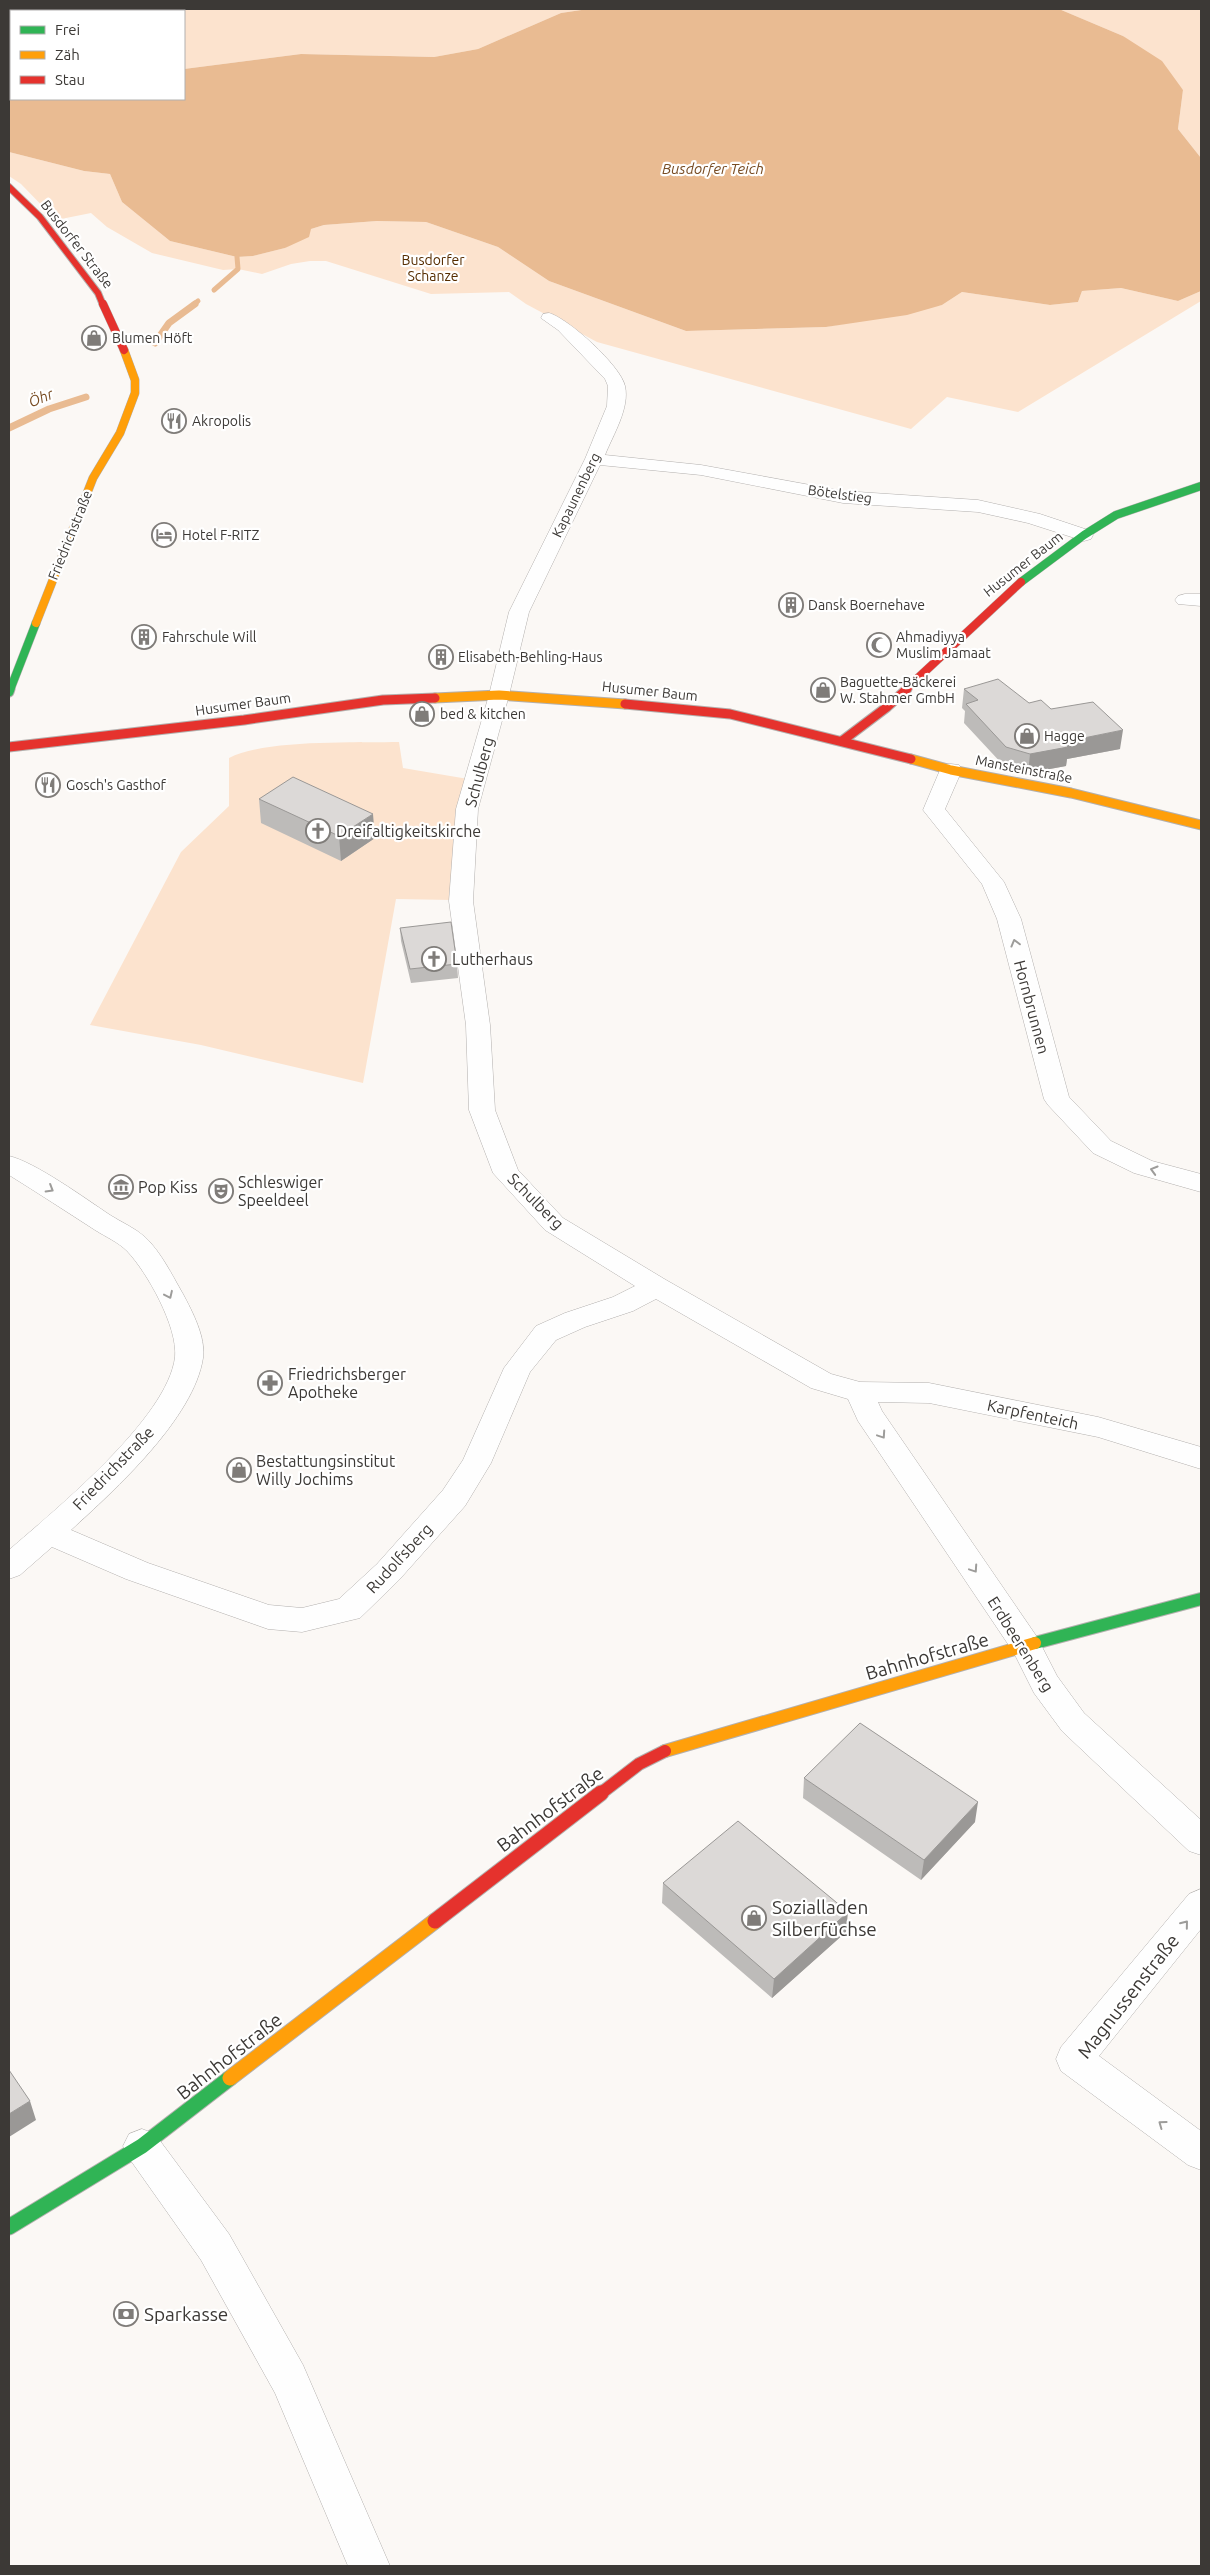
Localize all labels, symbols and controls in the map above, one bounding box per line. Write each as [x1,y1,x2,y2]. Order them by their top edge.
legend [10,10,185,100]
text: Frei [55,21,80,38]
text: Zäh [55,46,80,63]
text: Stau [55,71,85,88]
water label: Busdorfer Teich [662,160,764,177]
street label: Busdorfer Straße [38,197,116,291]
park label: Busdorfer Schanze [402,252,465,284]
shop icon: Blumen Höft [81,325,107,351]
place label: Blumen Höft [112,330,193,346]
water label: Öhr [26,384,57,410]
restaurant icon: Akropolis [161,408,187,434]
place label: Akropolis [192,413,251,429]
street label: Kapaunenberg [549,450,603,540]
street label: Bötelstieg [807,482,873,506]
street label: Friedrichstraße [45,488,95,582]
hotel icon: Hotel F-RITZ [151,522,177,548]
place label: Hotel F-RITZ [182,527,260,543]
street label: Husumer Baum [980,528,1066,600]
building icon: Dansk Boernehave [778,592,804,618]
place label: Dansk Boernehave [808,597,925,613]
building icon: Fahrschule Will [131,624,157,650]
place label: Fahrschule Will [162,629,257,645]
place label: Ahmadiyya Muslim Jamaat [896,629,991,661]
mosque icon: Ahmadiyya Muslim Jamaat [866,632,892,658]
building icon: Elisabeth-Behling-Haus [428,644,454,670]
place label: Elisabeth-Behling-Haus [458,649,602,665]
place label: Baguette-Bäckerei W. Stahmer GmbH [840,674,956,706]
shop icon: Baguette-Bäckerei W. Stahmer GmbH [810,677,836,703]
street label: Husumer Baum [601,678,699,704]
street label: Husumer Baum [194,689,292,719]
shop icon: bed & kitchen [409,701,435,727]
place label: bed & kitchen [440,706,526,722]
shop icon: Hagge [1014,723,1040,749]
place label: Hagge [1044,728,1085,744]
street label: Schulberg [461,735,497,809]
street label: Mansteinstraße [974,752,1074,786]
restaurant icon: Gosch's Gasthof [35,772,61,798]
place label: Gosch's Gasthof [66,777,167,793]
church icon: Dreifaltigkeitskirche [305,818,331,844]
place label: Dreifaltigkeitskirche [336,822,481,840]
one-way arrow [1010,938,1021,947]
church icon: Lutherhaus [421,946,447,972]
place label: Lutherhaus [452,950,533,968]
street label: Hornbrunnen [1011,958,1053,1056]
one-way arrow [1151,1166,1159,1176]
street label: Schulberg [504,1169,568,1233]
place label: Schleswiger Speeldeel [238,1173,323,1209]
museum icon: Pop Kiss [108,1174,134,1200]
place label: Pop Kiss [138,1178,198,1196]
theatre icon: Schleswiger Speeldeel [208,1178,234,1204]
one-way arrow [45,1182,54,1192]
one-way arrow [162,1290,173,1299]
place label: Friedrichsberger Apotheke [288,1365,406,1401]
pharmacy icon: Friedrichsberger Apotheke [257,1370,283,1396]
street label: Karpfenteich [986,1396,1080,1432]
street label: Friedrichstraße [69,1423,157,1513]
one-way arrow [876,1429,885,1439]
place label: Bestattungsinstitut Willy Jochims [256,1452,396,1488]
shop icon: Bestattungsinstitut Willy Jochims [226,1457,252,1483]
street label: Rudolfsberg [362,1519,436,1597]
one-way arrow [967,1564,977,1573]
street label: Erdbeerenberg [985,1593,1057,1695]
street label: Bahnhofstraße [863,1628,991,1684]
street label: Bahnhofstraße [493,1762,607,1856]
place label: Sozialladen Silberfüchse [772,1896,877,1940]
shop icon: Sozialladen Silberfüchse [741,1905,767,1931]
one-way arrow [1180,1920,1189,1929]
street label: Magnussenstraße [1073,1930,1183,2062]
street label: Bahnhofstraße [172,2008,286,2104]
one-way arrow [1158,2121,1168,2130]
bank icon: Sparkasse [113,2301,139,2327]
place label: Sparkasse [144,2303,228,2325]

